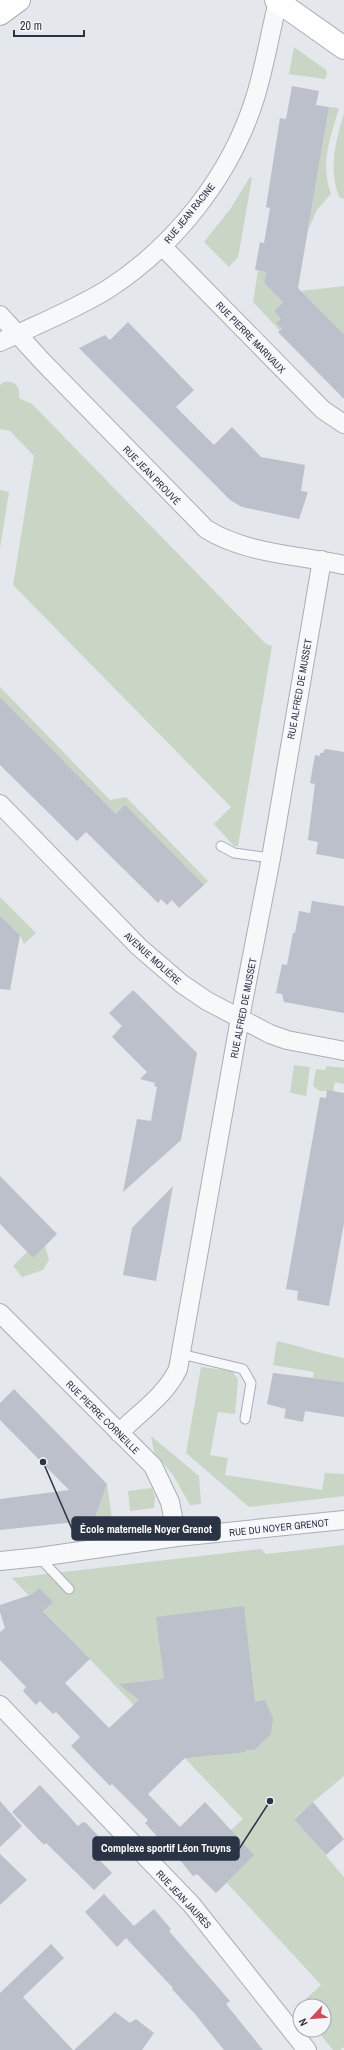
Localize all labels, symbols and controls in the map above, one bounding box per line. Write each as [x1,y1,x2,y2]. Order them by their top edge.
scale bar [14,12,84,38]
text: 20 m [20,18,42,34]
street label: RUE JEAN RACINE [161,181,218,246]
street label: RUE PIERRE MARIVAUX [213,299,289,376]
street label: RUE JEAN PROUVÉ [120,443,183,508]
street label: RUE ALFRED DE MUSSET [284,638,315,740]
street label: AVENUE MOLIÈRE [121,929,184,987]
street label: RUE ALFRED DE MUSSET [227,957,260,1059]
street label: RUE PIERRE CORNEILLE [63,1378,142,1457]
street label: RUE DU NOYER GRENOT [229,1516,330,1539]
callout: École maternelle Noyer Grenot [72,1517,220,1540]
text: École maternelle Noyer Grenot [80,1522,212,1536]
callout: Complexe sportif Léon Truyns [93,1837,239,1860]
text: Complexe sportif Léon Truyns [101,1841,231,1855]
street label: RUE JEAN JAURÈS [153,1867,214,1932]
north arrow [292,1998,332,2038]
text: N [295,2016,311,2028]

